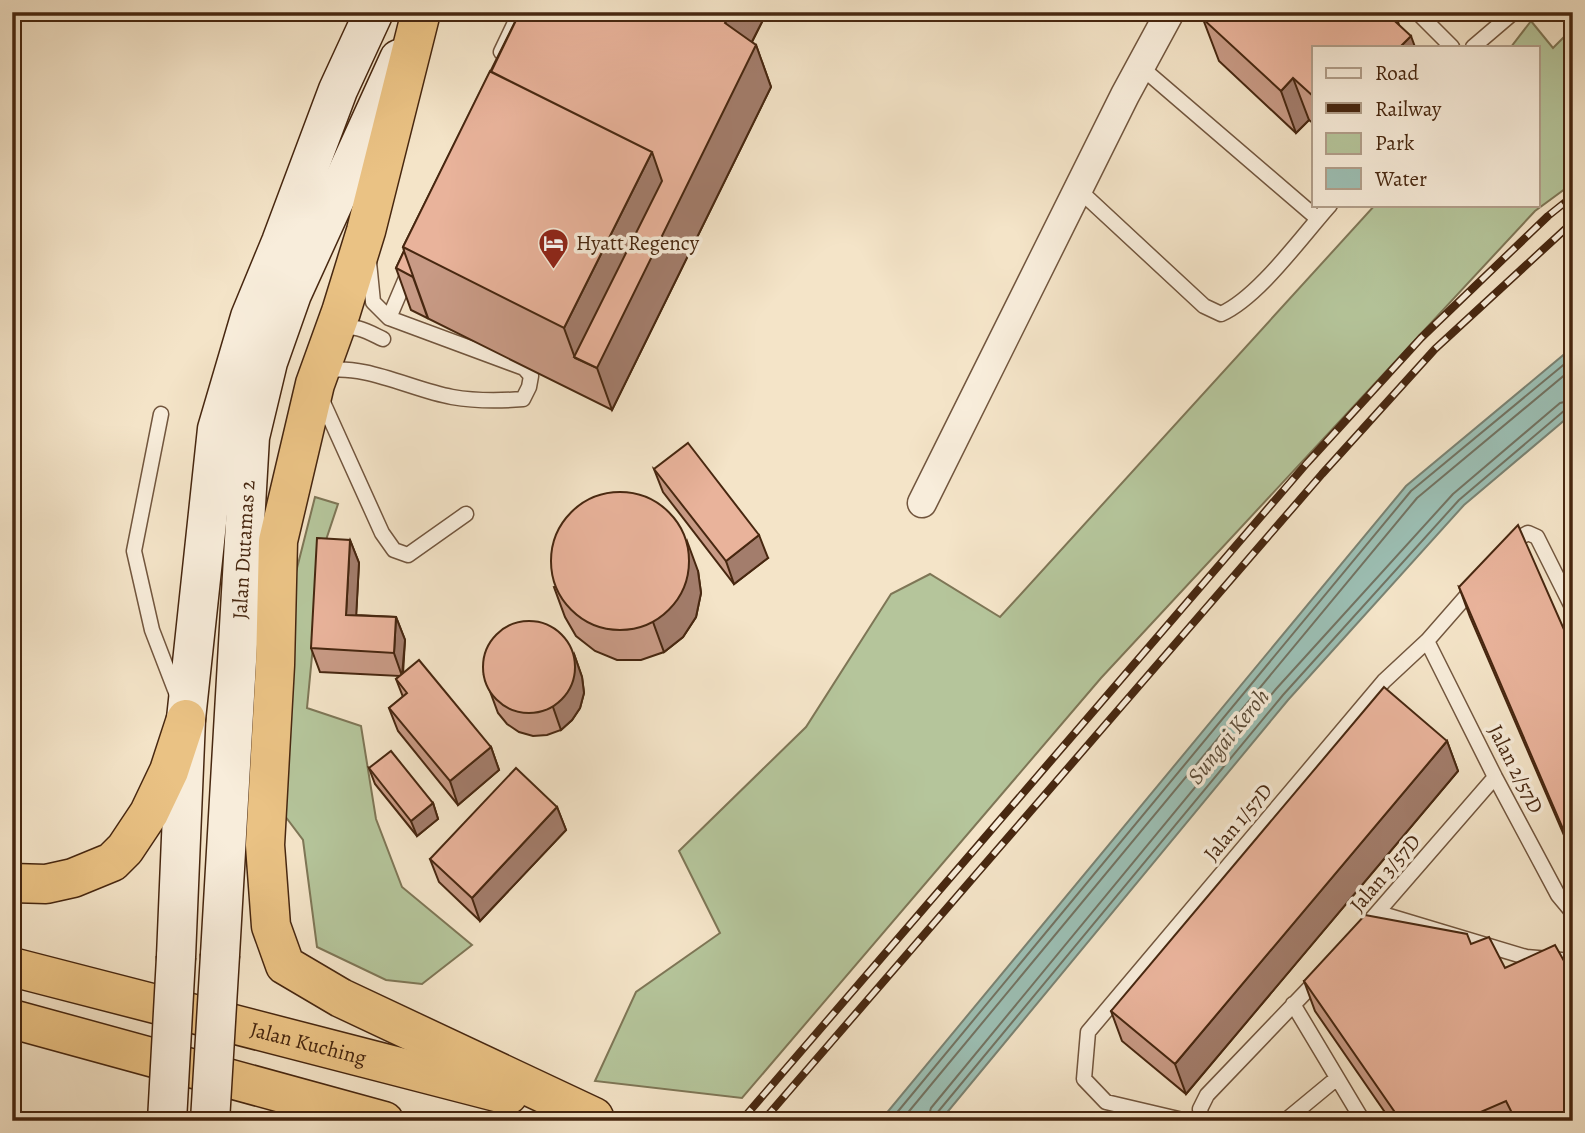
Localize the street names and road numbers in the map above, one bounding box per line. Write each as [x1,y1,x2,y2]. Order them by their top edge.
street label: Jalan Dutamas 2 [225,479,261,620]
street label: Jalan 2/57D [1482,720,1550,818]
street label: Jalan 1/57D [1197,777,1279,867]
street label: Jalan 3/57D [1343,828,1427,918]
street label: Jalan Kuching [247,1015,370,1072]

